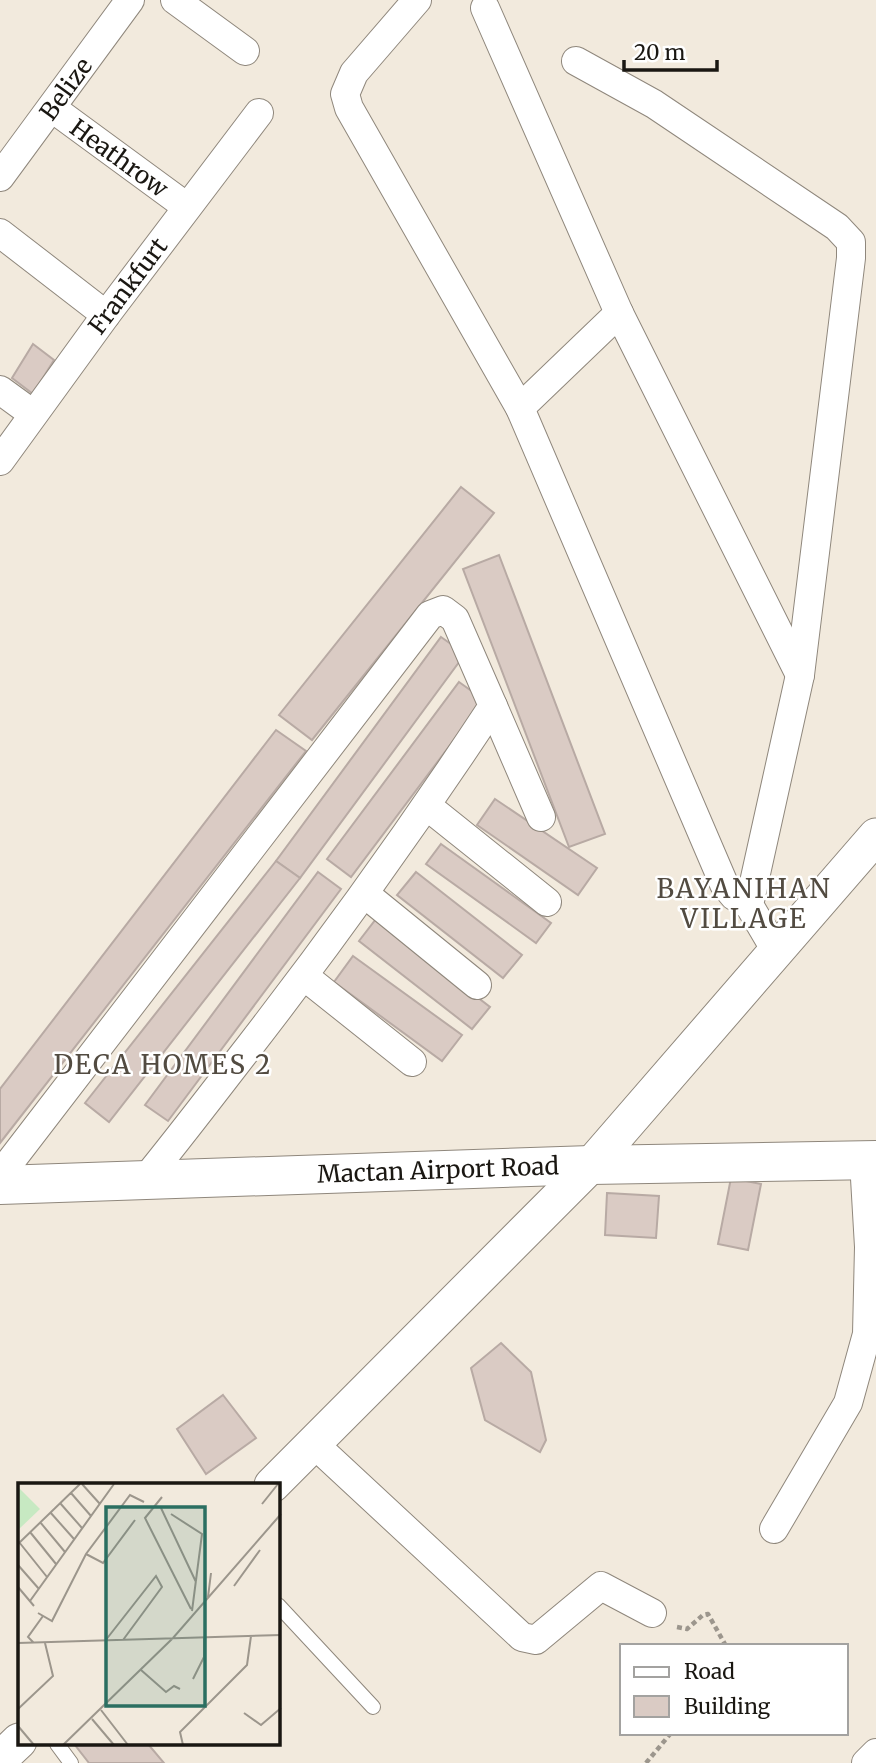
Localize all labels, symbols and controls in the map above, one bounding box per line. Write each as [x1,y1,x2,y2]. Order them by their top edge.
scale bar [624,28,717,72]
text: 20 m [634,39,686,66]
street label: Belize [33,52,99,126]
street label: Heathrow [64,112,175,204]
street label: Frankfurt [82,231,175,340]
district label: BAYANIHAN VILLAGE [656,872,832,935]
district label: DECA HOMES 2 [53,1048,273,1081]
street label: Mactan Airport Road [317,1150,559,1190]
inset map [18,1483,280,1746]
legend [620,1644,848,1735]
text: Road [684,1658,735,1685]
text: Building [684,1693,771,1720]

